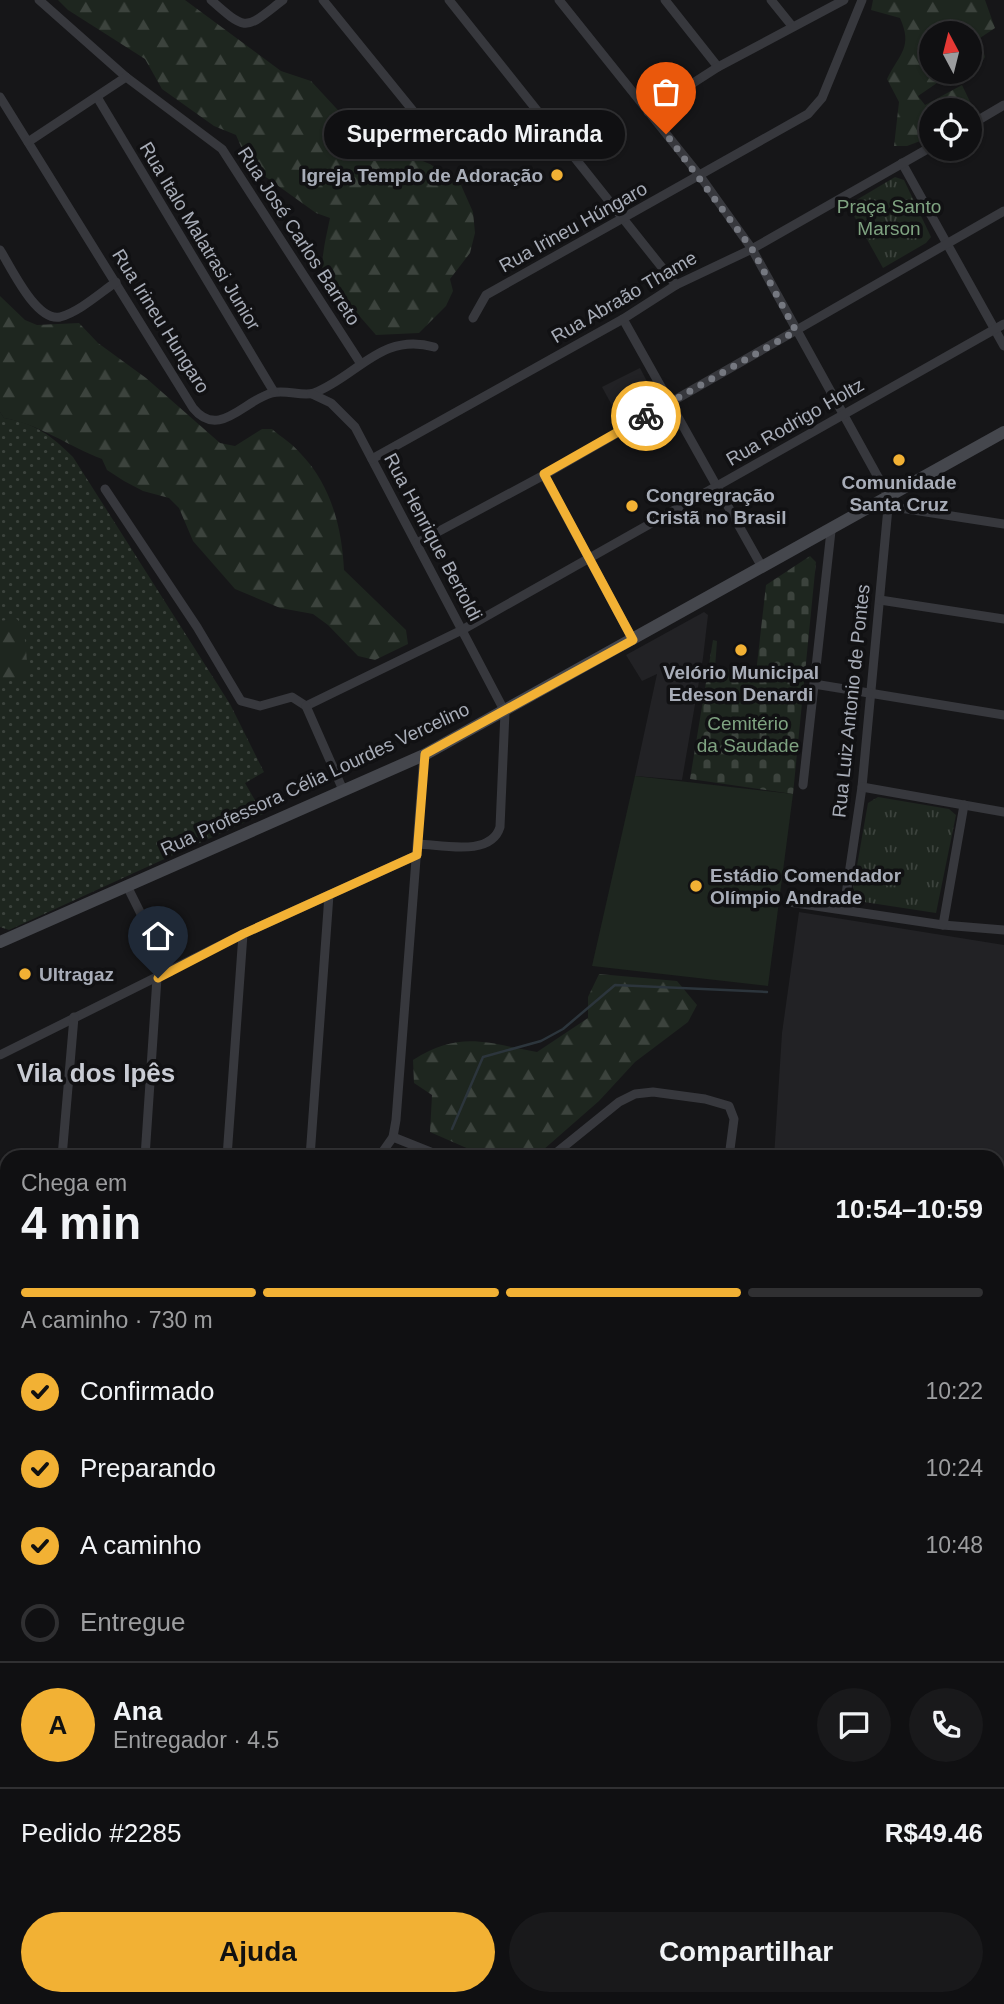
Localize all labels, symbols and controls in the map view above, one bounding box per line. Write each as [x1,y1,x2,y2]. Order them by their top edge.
north arrow [919,21,982,84]
map controls [919,21,982,161]
pin [636,62,696,134]
icon: bag [647,73,685,111]
button: locate [919,98,982,161]
callout: Supermercado Miranda [323,110,624,158]
text: Supermercado Miranda [347,121,602,147]
street label: Rua Italo Malatrasi Junior [136,138,265,334]
street label: Rua José Carlos Barreto [234,143,364,329]
place label: Igreja Templo de Adoração [301,165,543,186]
marker: Igreja Templo de Adoração [549,167,565,183]
street label: Rua Irineu Húngaro [495,178,651,276]
park label: Praça Santo Marson [837,196,941,239]
street label: Rua Irineu Hungaro [108,245,214,397]
street label: Rua Abraão Thame [548,247,700,347]
street label: Rua Rodrigo Holtz [723,374,867,470]
courier [611,381,681,451]
icon: bike [627,397,665,435]
street label: Rua Henrique Bertoldi [380,450,486,624]
marker: Comunidade Santa Cruz [891,452,907,468]
place label: Comunidade Santa Cruz [841,472,957,515]
place label: Congregração Cristã no Brasil [646,485,786,528]
marker: Congregração Cristã no Brasil [624,498,640,514]
street label: Rua Luiz Antonio de Pontes [828,583,874,819]
marker: Velório Municipal Edeson Denardi [733,642,749,658]
place label: Velório Municipal Edeson Denardi [663,662,819,705]
street label: Rua Professora Célia Lourdes Vercelino [157,698,473,860]
park label: Cemitério da Saudade [697,713,799,756]
place label: Estádio Comendador Olímpio Andrade [710,865,902,908]
marker: Estádio Comendador Olímpio Andrade [688,878,704,894]
pin [128,906,188,978]
icon: home [139,917,177,955]
place label: Ultragaz [39,964,114,985]
marker: Ultragaz [17,966,33,982]
district label: Vila dos Ipês [17,1058,175,1088]
text: Chega em [21,1170,127,1196]
text: 10:54–10:59 [836,1194,983,1224]
text: 4 min [21,1197,141,1249]
text: A caminho · 730 m [21,1307,213,1333]
icon: check [21,1373,59,1411]
text: Confirmado [80,1376,214,1406]
text: 10:22 [925,1378,983,1404]
icon: check [21,1450,59,1488]
text: Preparando [80,1453,216,1483]
text: 10:24 [925,1455,983,1481]
icon: check [21,1527,59,1565]
text: A caminho [80,1530,201,1560]
text: 10:48 [925,1532,983,1558]
text: Entregue [80,1607,186,1637]
button: chat [817,1688,891,1762]
button: phone [909,1688,983,1762]
text: Ana [113,1696,162,1726]
text: A [49,1710,67,1740]
text: Entregador · 4.5 [113,1727,279,1753]
text: Pedido #2285 [21,1818,181,1848]
text: R$49.46 [885,1818,983,1848]
button: Ajuda [21,1912,495,1992]
button: Compartilhar [509,1912,983,1992]

